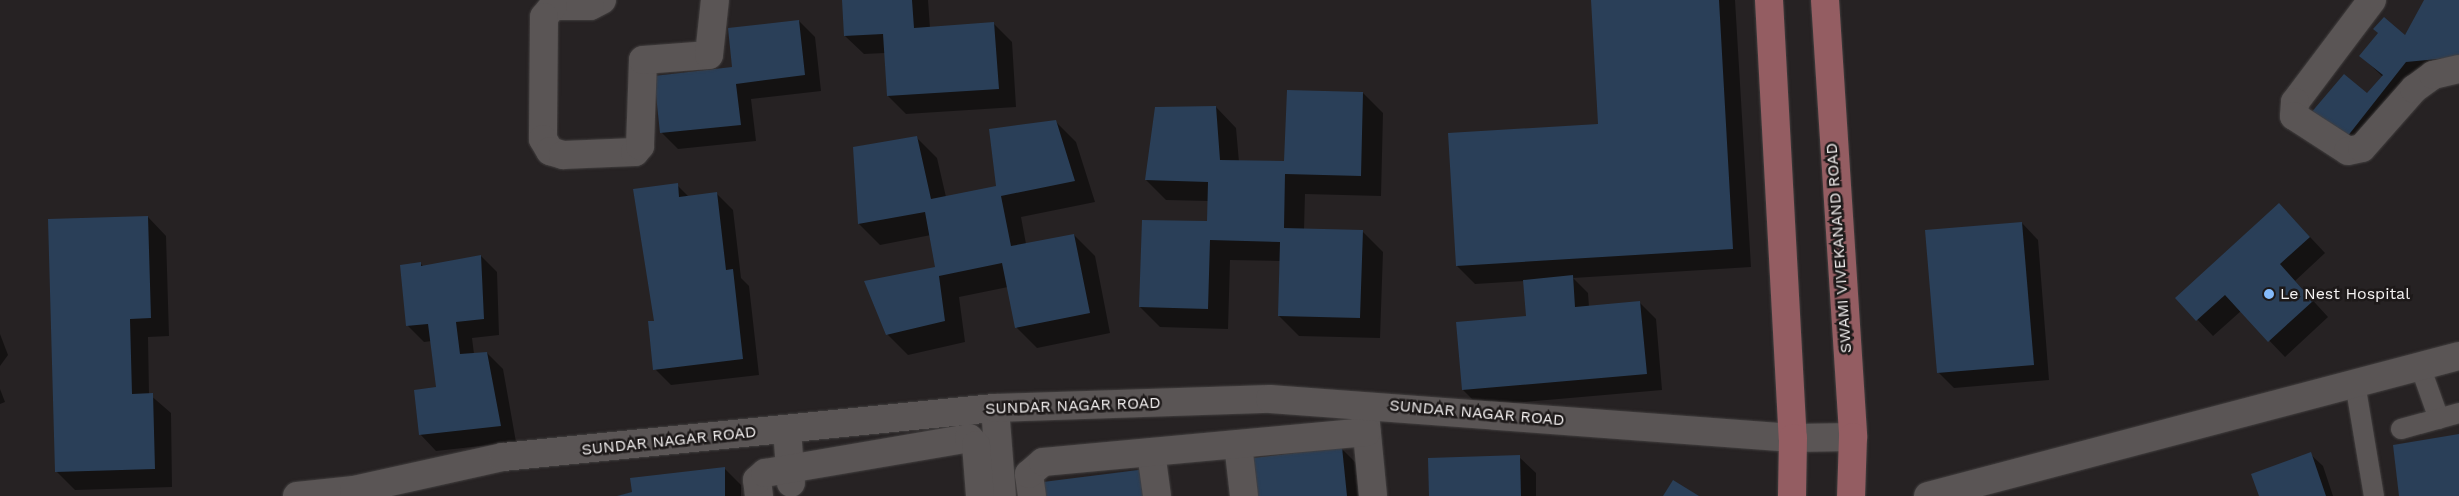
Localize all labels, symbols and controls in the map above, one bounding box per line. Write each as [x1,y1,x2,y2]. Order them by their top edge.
street label: SWAMI VIVEKANAND ROAD [1822,142,1856,354]
place label: Le Nest Hospital [2280,284,2410,304]
marker: Le Nest Hospital [2262,287,2276,301]
street label: SUNDAR NAGAR ROAD [985,393,1161,419]
street label: SUNDAR NAGAR ROAD [1389,396,1565,430]
street label: SUNDAR NAGAR ROAD [581,422,757,460]

